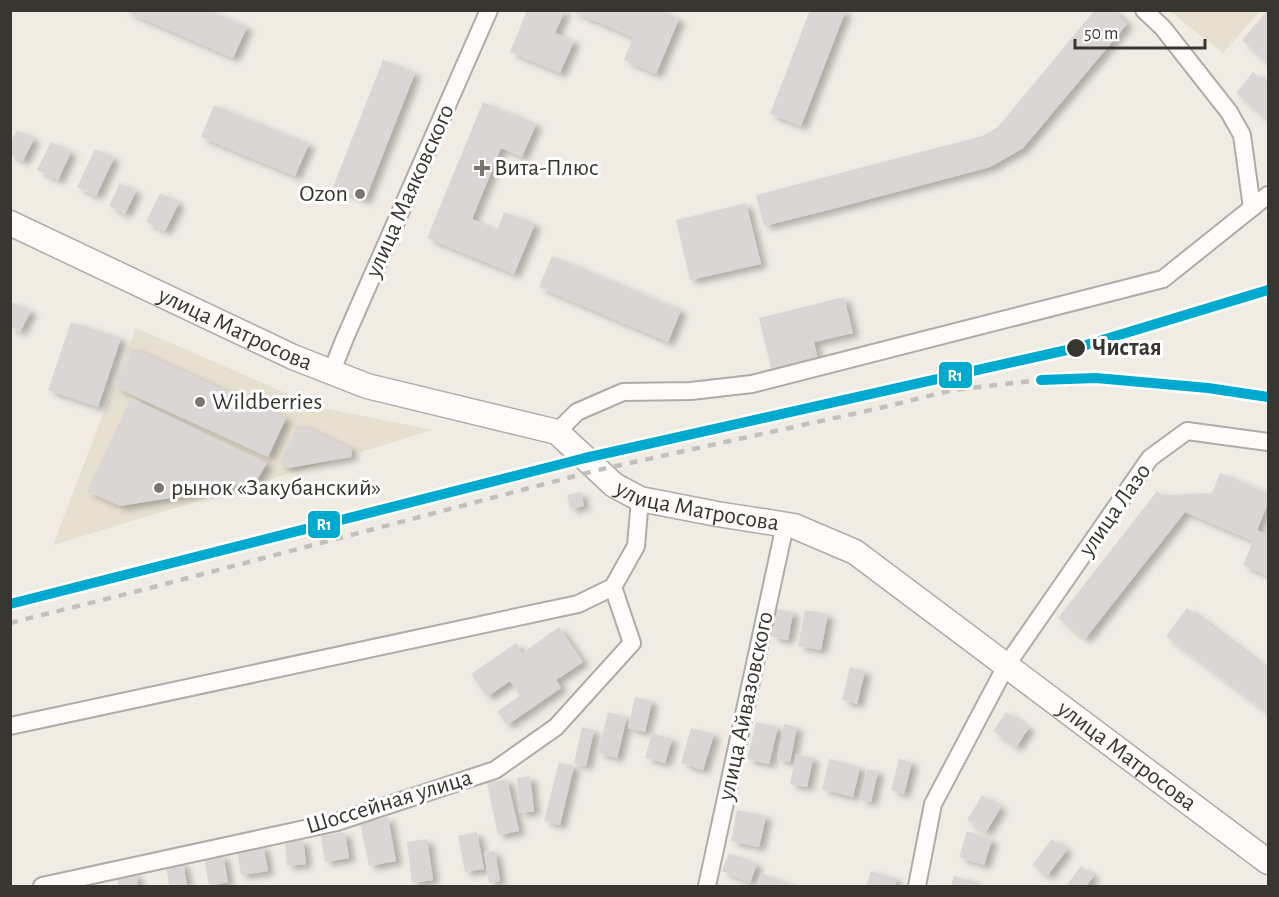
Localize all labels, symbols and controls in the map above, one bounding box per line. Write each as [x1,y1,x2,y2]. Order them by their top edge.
scale bar [1075,12,1206,50]
text: 50 m [1084,25,1118,43]
street label: улица Маяковского [361,101,459,282]
place label: Вита-Плюс [494,156,599,180]
marker: Вита-Плюс [475,161,489,175]
place label: Ozon [299,182,348,206]
marker: Ozon [353,187,367,201]
street label: улица Матросова [154,283,315,375]
place label: Чистая [1092,336,1162,360]
marker: Чистая [1065,337,1087,359]
line badge: R1 [938,361,973,389]
text: R1 [947,368,963,384]
place label: Wildberries [212,390,322,414]
marker: Wildberries [193,395,207,409]
street label: улица Лазо [1074,459,1156,562]
place label: рынок «Закубанский» [171,476,381,500]
street label: улица Матросова [611,476,781,535]
marker: рынок «Закубанский» [152,481,166,495]
line badge: R1 [307,510,341,539]
text: R1 [316,517,332,533]
street label: улица Айвазовского [714,609,778,804]
street label: улица Матросова [1052,696,1201,816]
street label: Шоссейная улица [303,765,475,839]

